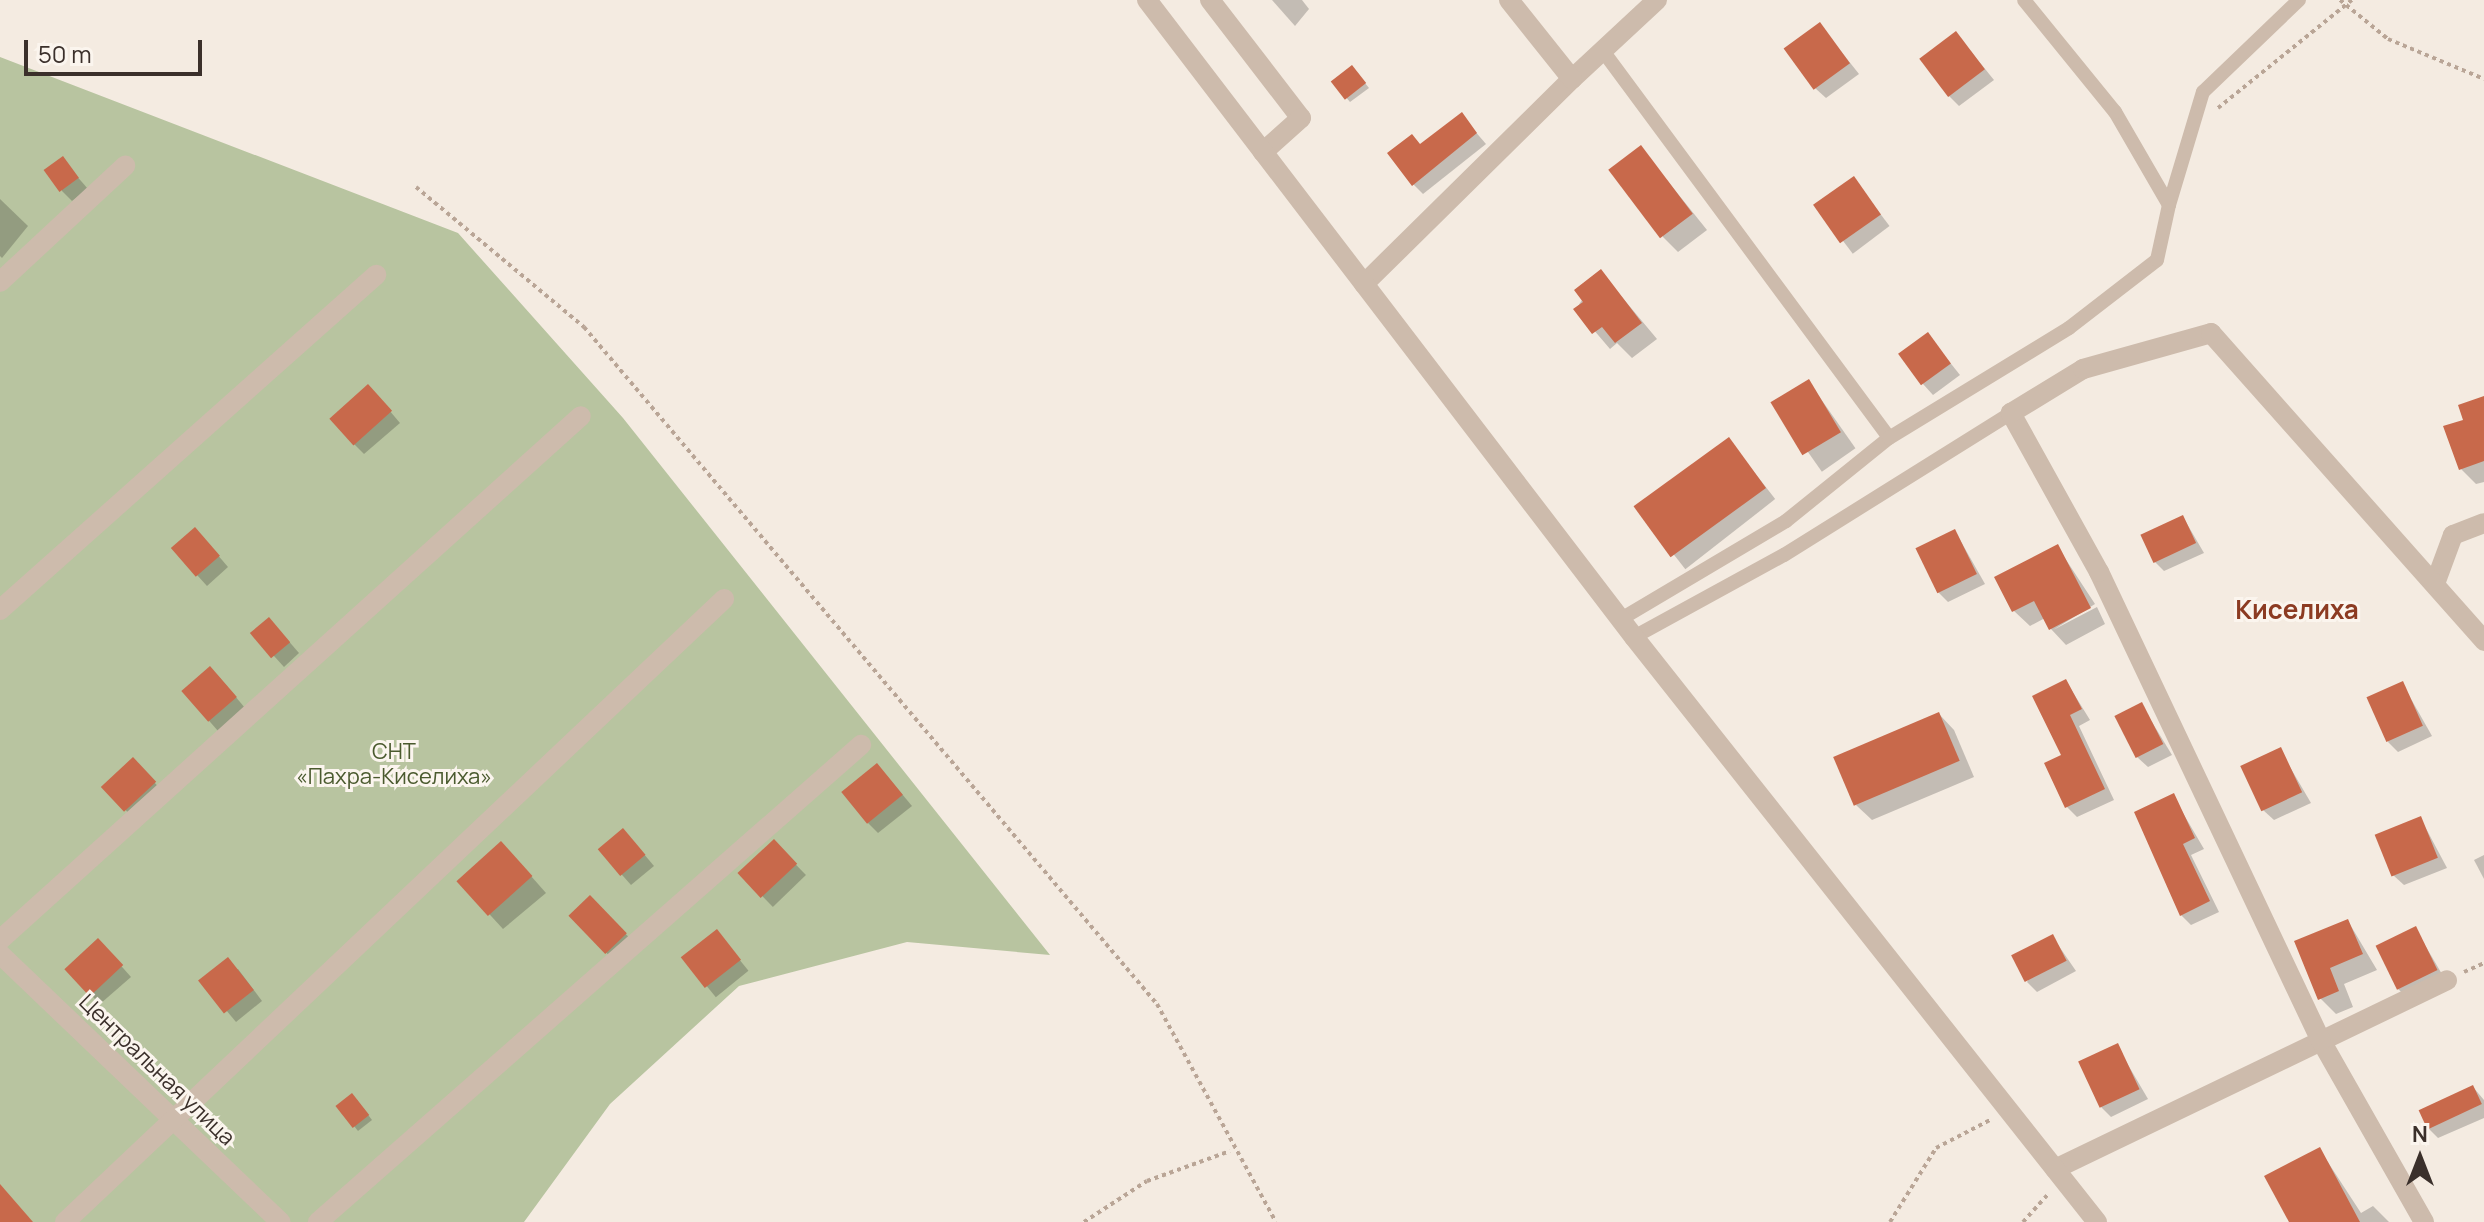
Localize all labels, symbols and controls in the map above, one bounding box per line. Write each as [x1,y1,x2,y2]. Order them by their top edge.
scale bar [28,24,206,74]
text: 50 m [38,37,92,70]
district label: Киселиха [2235,594,2359,626]
park label: СНТ «Пахра-Киселиха» [296,738,492,790]
street label: Центральная улица [74,989,240,1151]
north arrow [2380,1118,2460,1198]
text: N [2412,1119,2428,1149]

